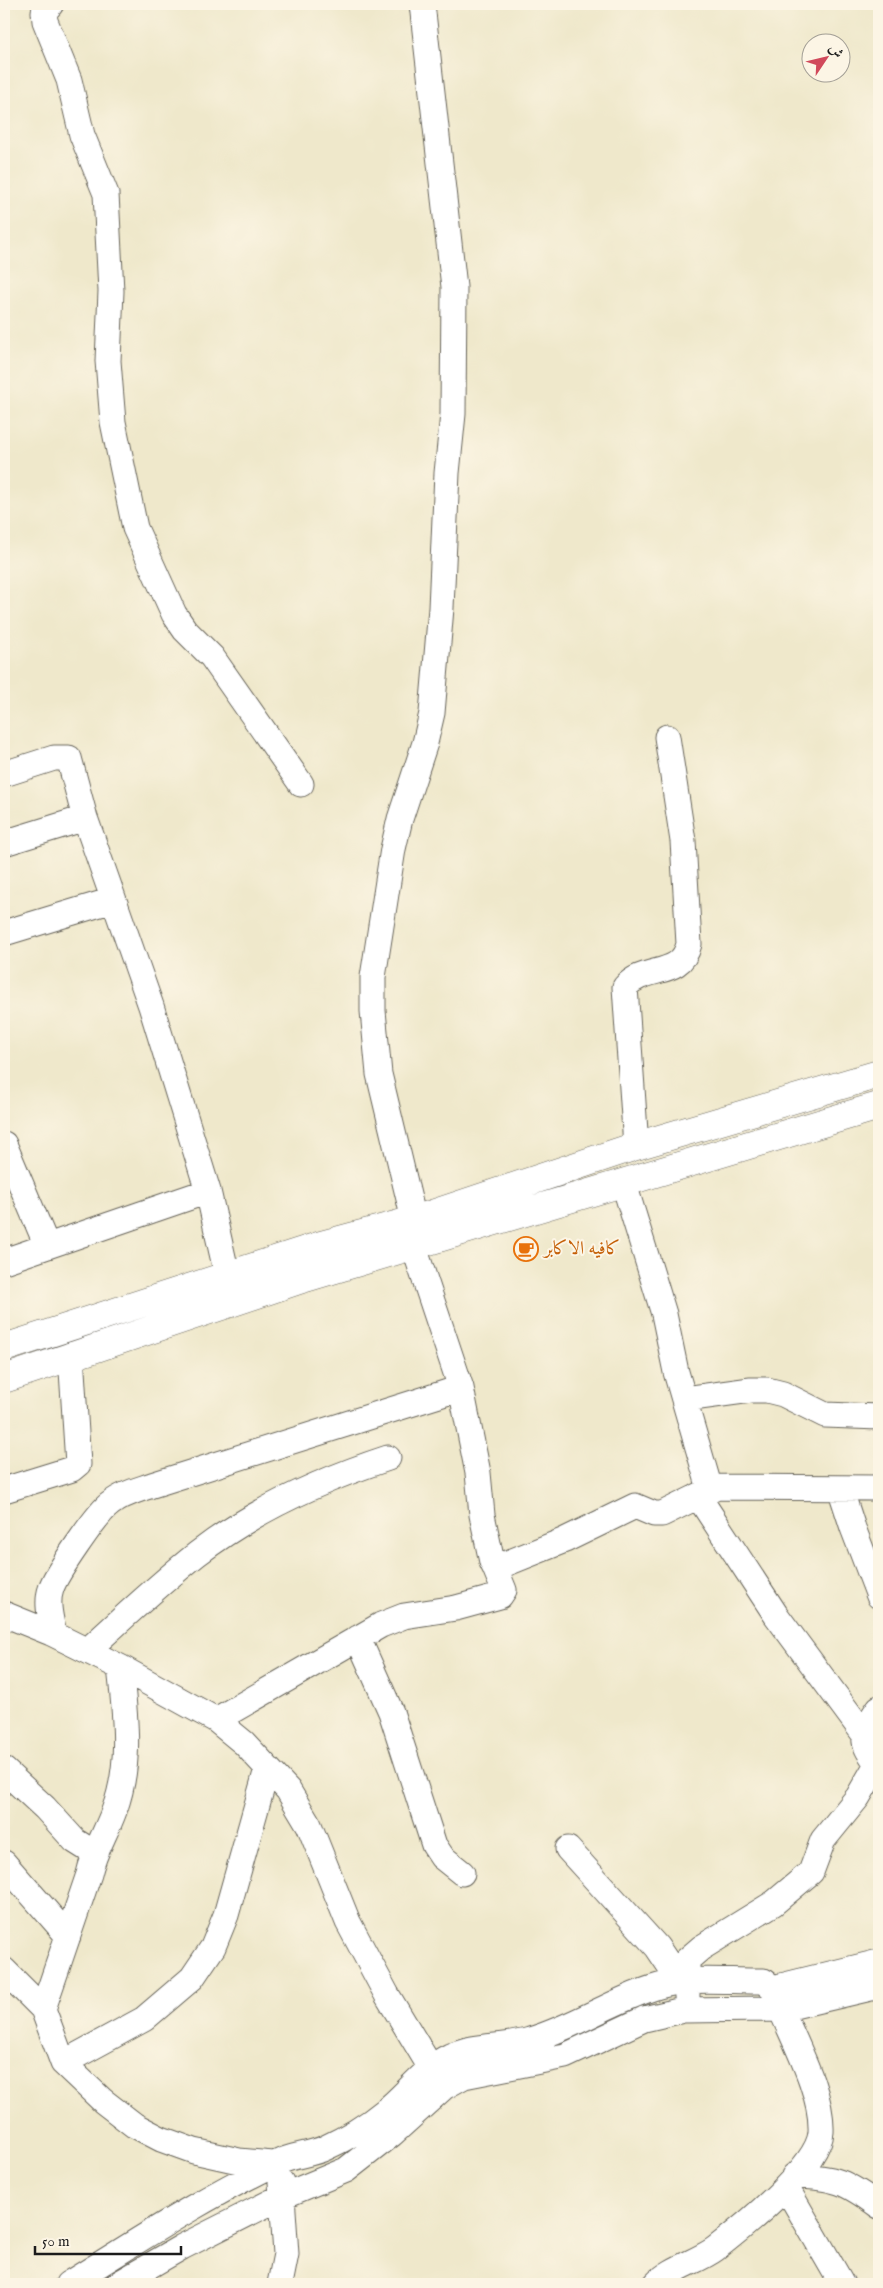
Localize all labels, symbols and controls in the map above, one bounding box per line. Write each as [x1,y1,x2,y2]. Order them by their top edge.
north arrow [800,32,850,82]
text: ش [824,40,847,62]
cafe icon: كافيه الاكابر [513,1236,539,1262]
place label: كافيه الاكابر [542,1237,620,1261]
scale bar [35,2223,181,2255]
text: 50 m [42,2232,70,2251]

